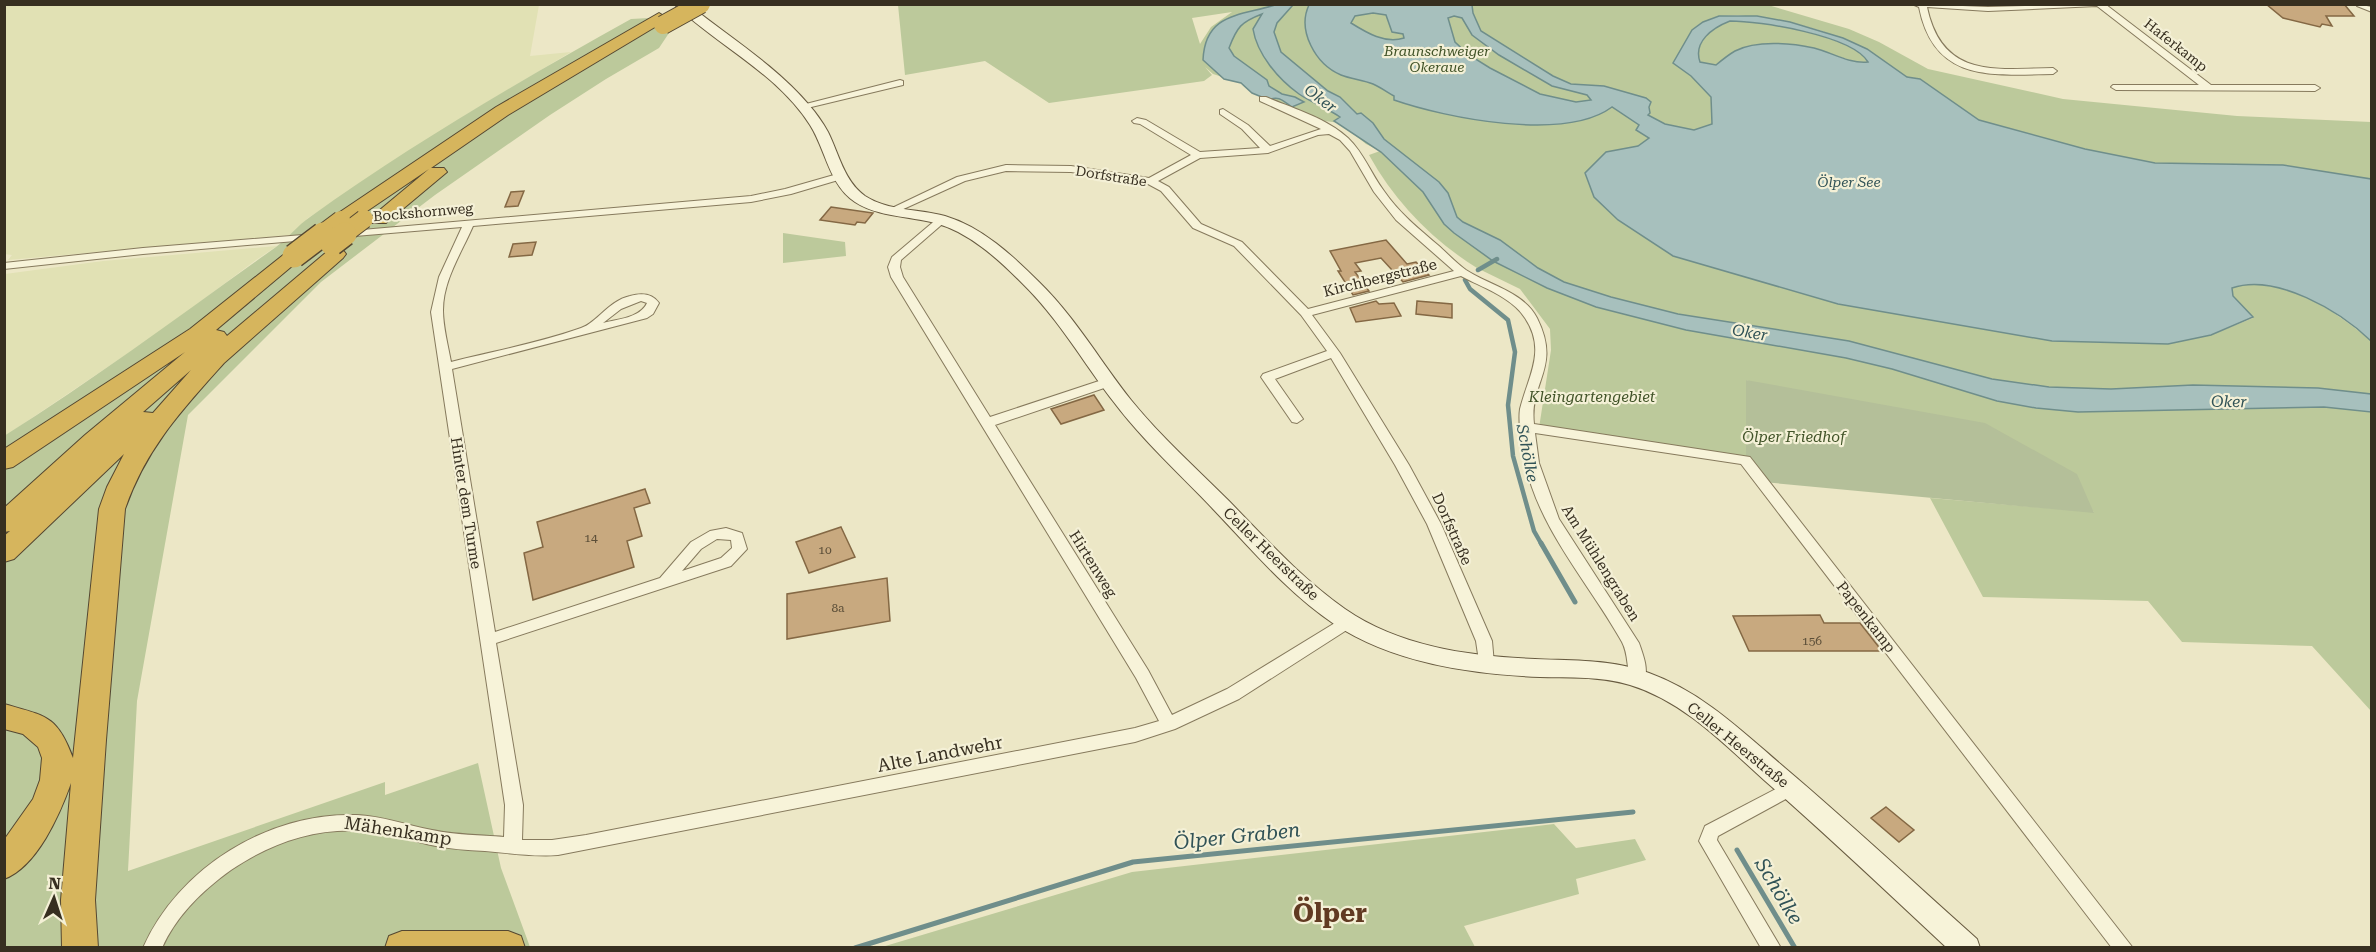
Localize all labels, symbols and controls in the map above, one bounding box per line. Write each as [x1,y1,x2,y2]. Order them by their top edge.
street label: Haferkamp [2141,15,2211,75]
park label: Braunschweiger Okeraue [1383,43,1490,75]
water label: Oker [1301,80,1341,117]
street label: Dorfstraße [1074,162,1148,190]
water label: Ölper See [1818,174,1880,190]
street label: Bockshornweg [372,200,474,224]
street label: Kirchbergstraße [1321,255,1439,301]
water label: Oker [1731,320,1769,345]
park label: Kleingartengebiet [1528,388,1656,406]
water label: Oker [2211,392,2247,411]
water label: Schölke [1512,422,1542,484]
park label: Ölper Friedhof [1742,428,1847,446]
street label: Hinter dem Turme [447,436,485,570]
street label: Dorfstraße [1428,490,1476,568]
street label: Am Mühlengraben [1558,501,1644,625]
street label: Celler Heerstraße [1219,504,1323,604]
street label: Hirtenweg [1065,527,1121,601]
house number: 14 [584,531,598,545]
house number: 10 [818,543,832,557]
street label: Papenkamp [1833,578,1900,656]
house number: 8a [831,601,845,615]
house number: 156 [1802,634,1822,648]
street label: Celler Heerstraße [1683,698,1793,792]
street label: Alte Landwehr [876,731,1004,776]
street label: Mähenkamp [343,812,453,849]
water label: Ölper Graben [1173,817,1301,855]
water label: Schölke [1749,853,1808,929]
north arrow [24,868,84,928]
text: N [48,874,61,893]
district label: Ölper [1293,896,1367,928]

